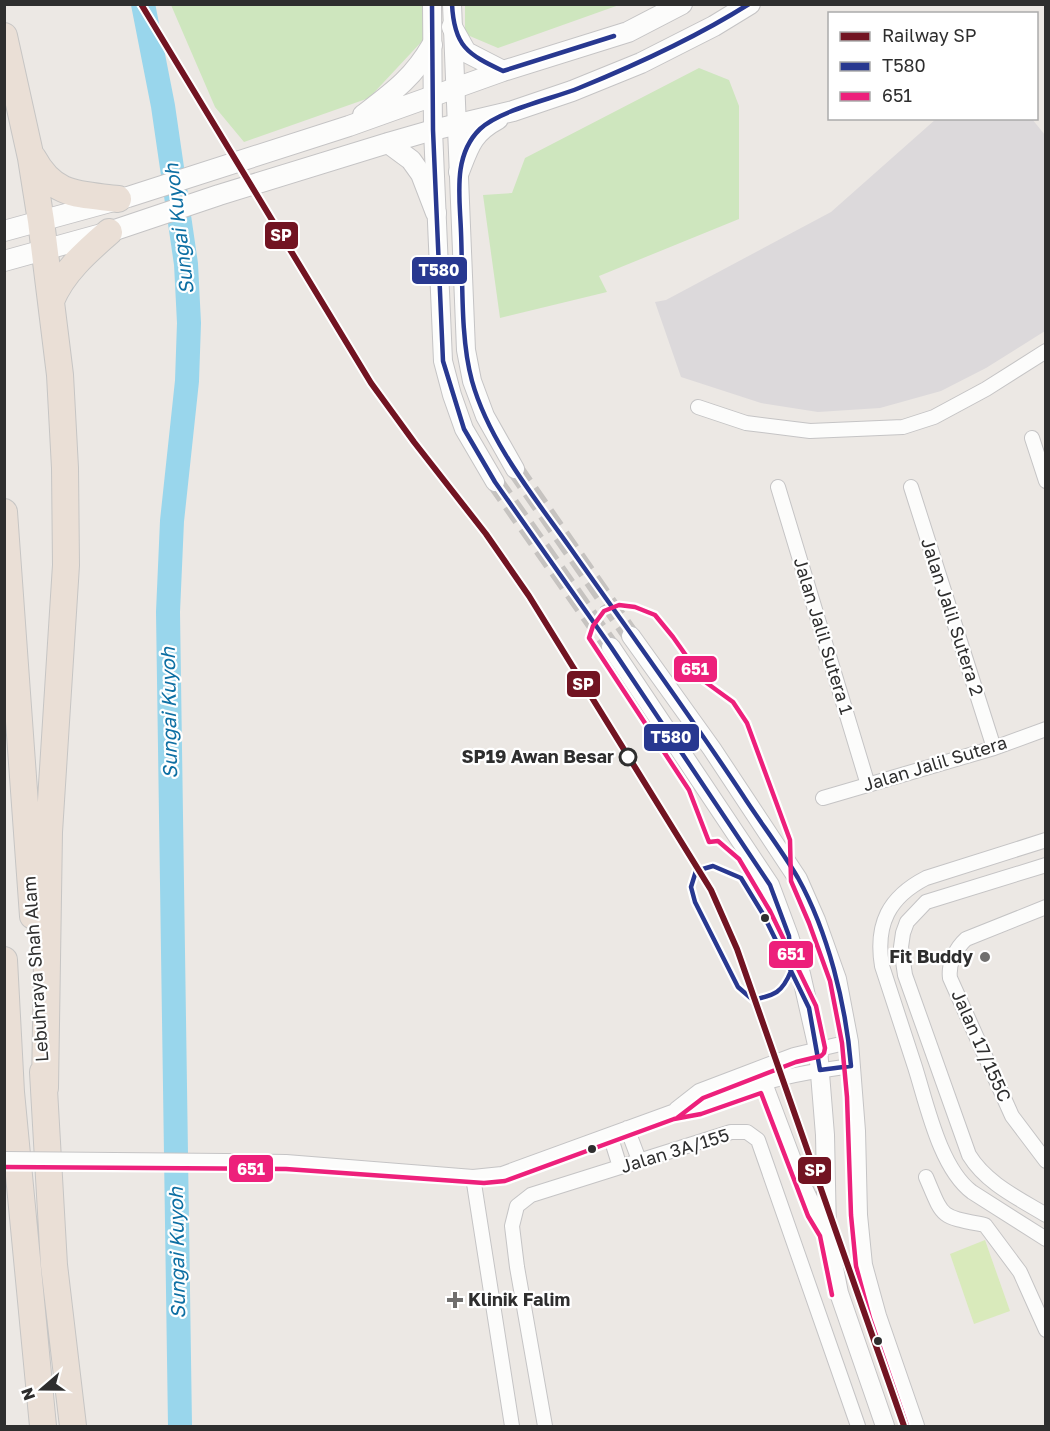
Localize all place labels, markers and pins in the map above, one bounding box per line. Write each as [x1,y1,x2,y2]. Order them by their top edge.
place label: SP19 Awan Besar [462,745,614,767]
marker: SP19 Awan Besar [619,748,637,766]
unlabelled marker [759,912,771,924]
place label: Fit Buddy [889,945,973,967]
marker: Fit Buddy [978,950,992,964]
unlabelled marker [586,1143,598,1155]
place label: Klinik Falim [468,1288,570,1310]
marker: Klinik Falim [446,1291,464,1309]
unlabelled marker [872,1335,884,1347]

